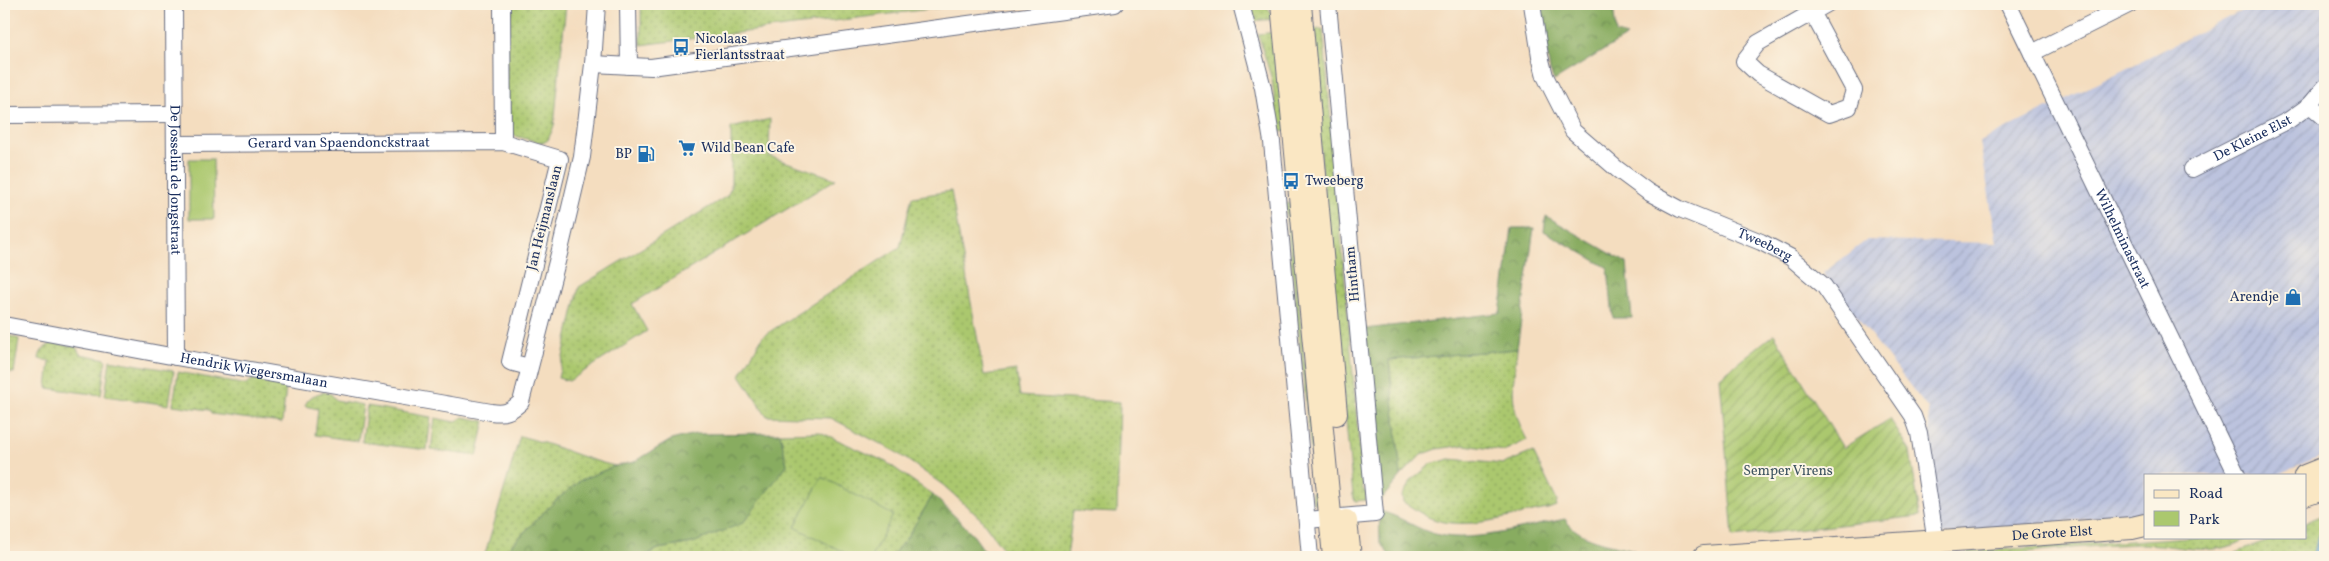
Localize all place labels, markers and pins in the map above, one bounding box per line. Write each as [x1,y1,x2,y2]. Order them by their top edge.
place label: Nicolaas Fierlantsstraat [695,30,785,65]
bus stop icon: Nicolaas Fierlantsstraat [671,37,691,57]
supermarket icon: Wild Bean Cafe [677,138,697,158]
place label: Wild Bean Cafe [701,139,795,158]
fuel station icon: BP [636,144,656,164]
place label: BP [615,145,632,164]
bus stop icon: Tweeberg [1281,171,1301,191]
place label: Tweeberg [1305,172,1364,191]
shop icon: Arendje [2283,287,2303,307]
place label: Arendje [2230,288,2279,307]

